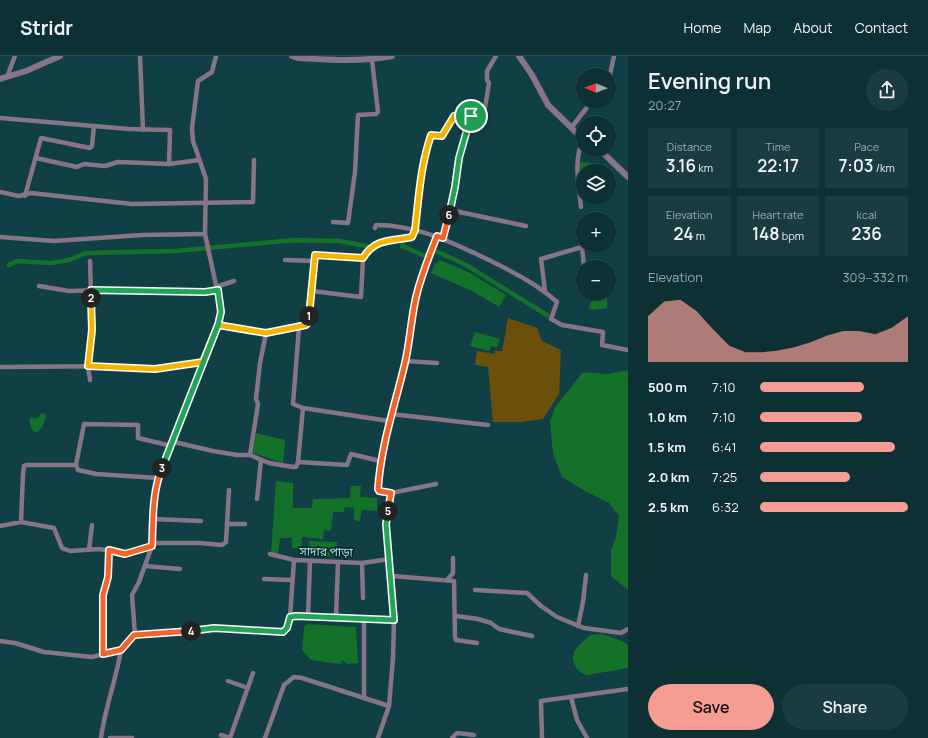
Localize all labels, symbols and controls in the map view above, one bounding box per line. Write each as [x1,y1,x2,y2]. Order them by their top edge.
text: Stridr [20,15,73,41]
text: Home [684,18,721,37]
text: Map [743,18,771,37]
text: About [793,18,833,37]
text: Contact [855,18,908,37]
text: Evening run [648,66,771,96]
north arrow [576,68,616,108]
map controls [576,68,616,300]
button: share [866,69,908,111]
text: 20:27 [648,96,681,114]
pin [454,99,488,133]
icon: arrive [460,105,482,127]
button: locate [576,116,616,156]
text: Distance [667,139,712,154]
text: Time [766,139,790,154]
text: Pace [854,139,879,154]
text: 3.16 [666,154,696,177]
text: 22:17 [757,154,799,177]
text: 7:03 [838,154,874,177]
text: km [696,160,713,175]
text: /km [874,160,895,175]
button: layers [576,164,616,204]
pin: 6 [439,205,459,225]
text: 6 [446,207,452,222]
text: Elevation [666,207,713,222]
text: Heart rate [752,207,804,222]
text: kcal [857,207,877,222]
button: + [576,212,616,252]
text: 24 [674,222,694,245]
text: 148 [752,222,780,245]
text: 236 [852,222,882,245]
text: m [694,228,705,243]
text: bpm [780,228,804,243]
button: − [576,260,616,300]
text: Elevation [648,268,703,286]
text: 309–332 m [842,268,908,286]
pin: 2 [81,288,101,308]
text: 2 [88,290,94,305]
pin: 1 [299,306,319,326]
text: 1 [307,308,311,323]
text: 500 m [648,378,687,396]
text: 7:10 [712,378,735,396]
text: 1.0 km [648,408,687,426]
text: 7:10 [712,408,735,426]
text: 1.5 km [648,438,686,456]
text: 6:41 [712,438,737,456]
pin: 3 [152,458,172,478]
text: 3 [159,460,165,475]
text: 2.0 km [648,468,690,486]
text: 7:25 [712,468,737,486]
text: 2.5 km [648,498,689,516]
text: 6:32 [712,498,739,516]
pin: 5 [378,501,398,521]
text: 5 [385,503,391,518]
street label: সাদার পাড়া [298,543,354,560]
pin: 4 [181,621,201,641]
text: 4 [188,623,194,638]
button: Save [648,684,774,730]
button: Share [782,684,908,730]

